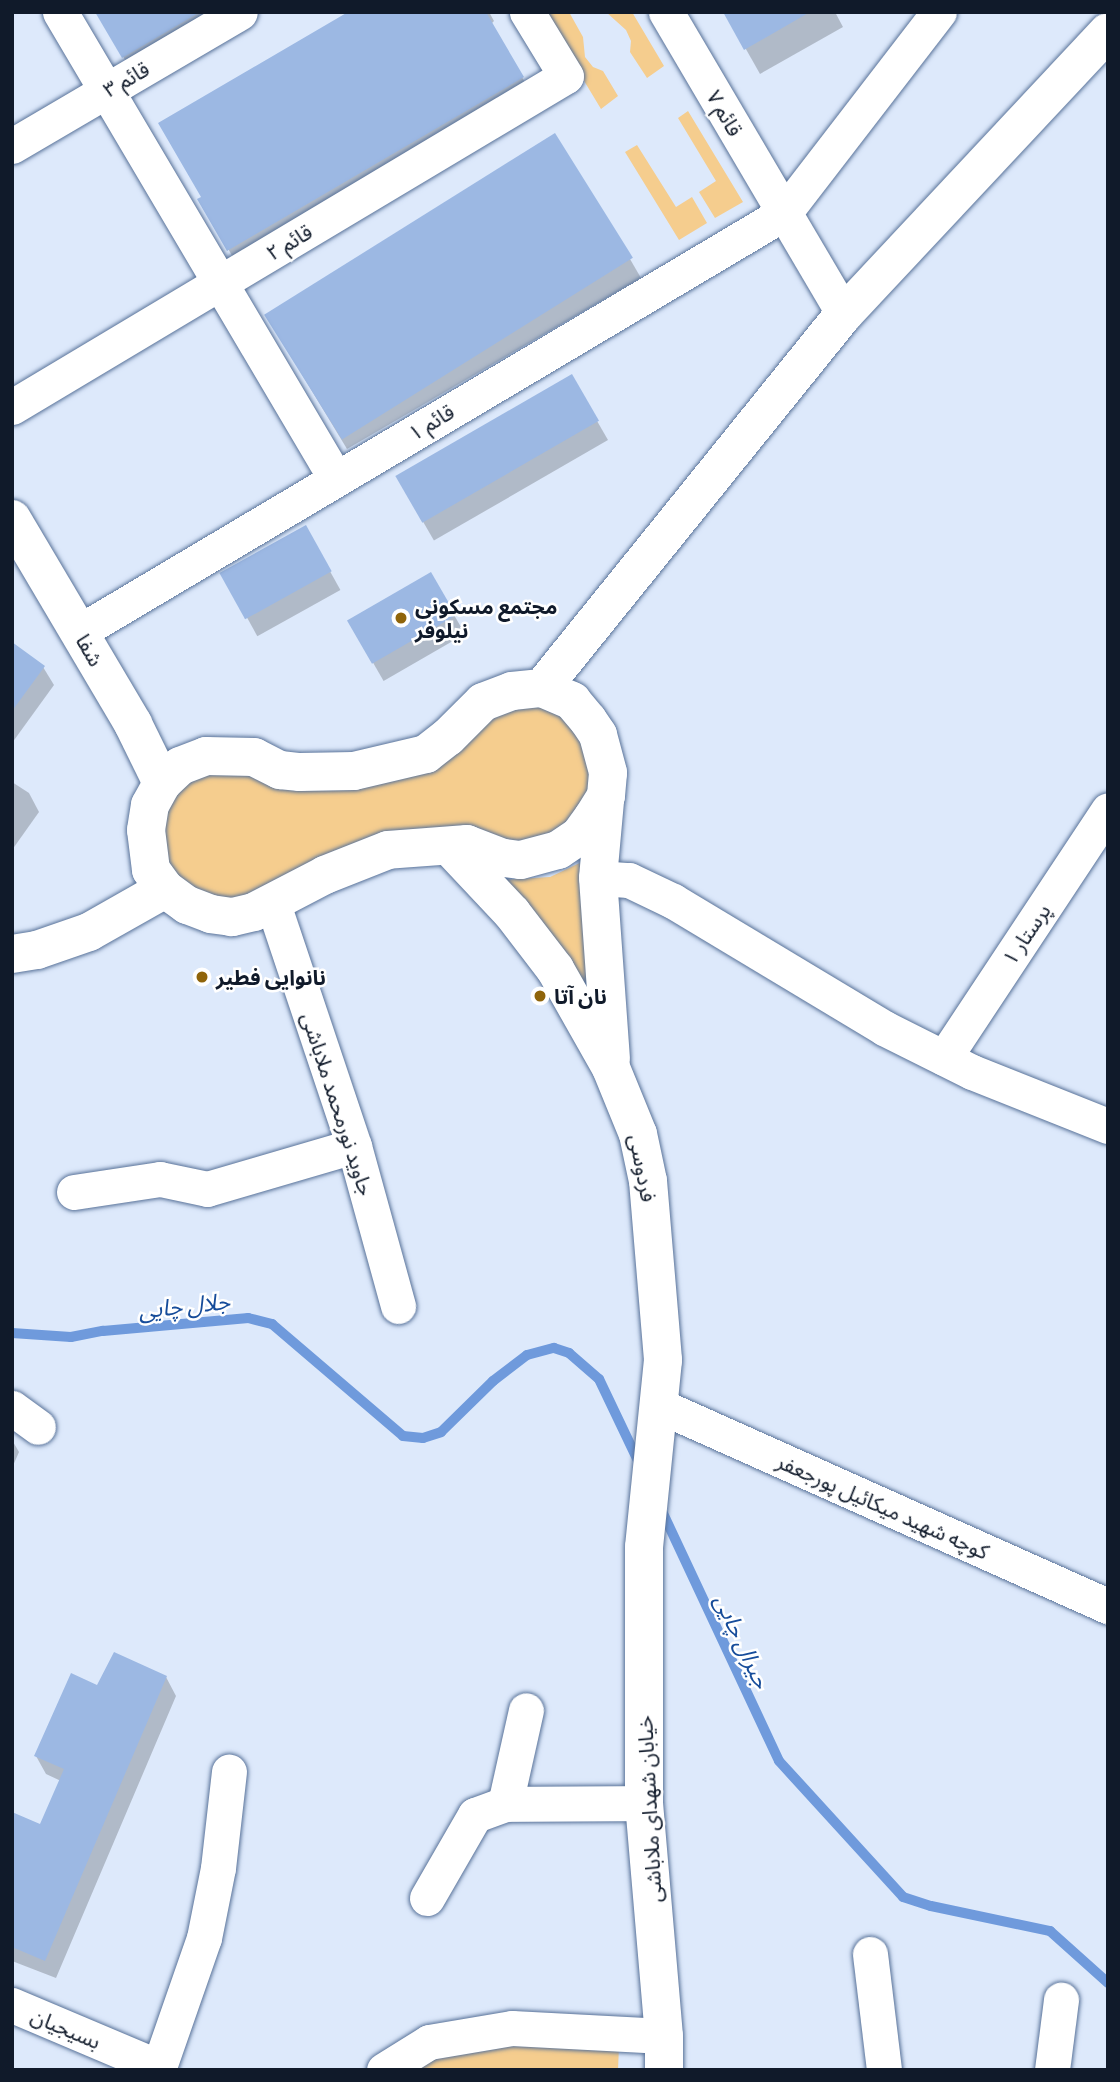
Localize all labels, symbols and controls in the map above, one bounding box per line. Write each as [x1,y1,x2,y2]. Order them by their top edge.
street label: قائم ۳ [98,56,154,102]
street label: قائم ۷ [702,85,748,141]
street label: قائم ۲ [261,219,317,265]
street label: قائم ۱ [403,399,459,445]
place label: مجتمع مسکونی نیلوفر [415,593,558,643]
marker: مجتمع مسکونی نیلوفر [393,610,409,626]
street label: شفا [71,629,109,671]
street label: پرستار ۱ [996,899,1056,969]
place label: نانوایی فطیر [216,964,326,990]
marker: نانوایی فطیر [194,969,210,985]
place label: نان آتا [554,983,607,1009]
marker: نان آتا [532,988,548,1004]
street label: جاوید نورمحمد ملاباشی [296,1009,380,1199]
street label: فردوسی [624,1132,662,1204]
water label: جلال چایی [137,1286,231,1324]
street label: کوچه شهید میکائیل پورجعفر [773,1448,993,1564]
water label: جیرال چایی [709,1590,777,1692]
street label: خیابان شهدای ملاباشی [632,1715,666,1903]
street label: بسیجیان [27,2002,105,2054]

